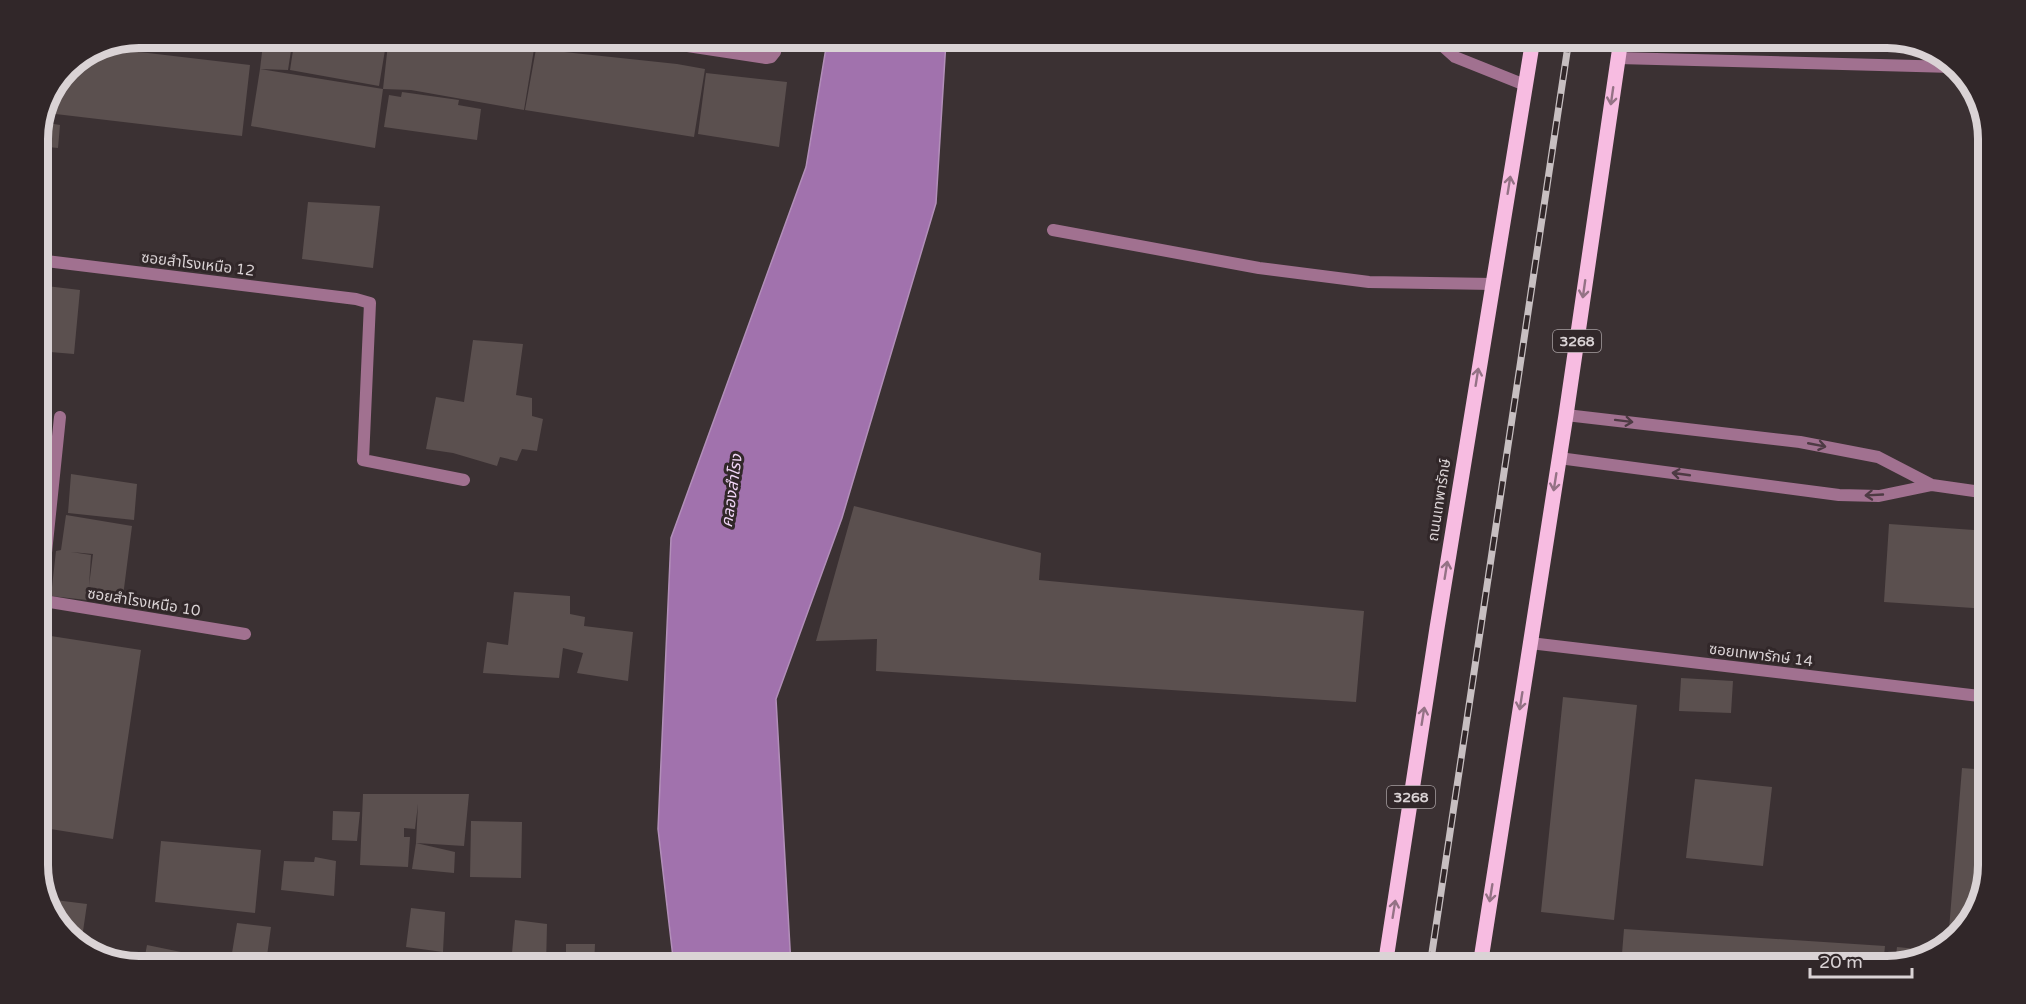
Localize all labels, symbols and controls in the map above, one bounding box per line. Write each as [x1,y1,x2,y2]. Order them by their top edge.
one-way arrow [1607,86,1618,106]
one-way arrow [1503,176,1514,195]
street label: ซอยสำโรงเหนือ 12 [140,248,256,280]
one-way arrow [1579,279,1590,299]
road number: 3268 [1553,330,1601,352]
one-way arrow [1472,368,1483,388]
one-way arrow [1613,416,1633,427]
one-way arrow [1807,440,1827,451]
water label: คลองสำโรง [717,452,747,529]
street label: ถนนเทพารักษ์ [1424,457,1454,543]
one-way arrow [1672,468,1691,479]
one-way arrow [1550,472,1561,492]
one-way arrow [1865,490,1885,501]
one-way arrow [1441,561,1452,580]
street label: ซอยสำโรงเหนือ 10 [86,584,202,620]
street label: ซอยเทพารักษ์ 14 [1708,640,1814,670]
one-way arrow [1516,690,1527,710]
one-way arrow [1418,707,1429,726]
road number: 3268 [1387,786,1435,808]
one-way arrow [1486,883,1497,903]
one-way arrow [1389,899,1400,919]
scale bar [1810,941,1912,979]
text: 20 m [1819,951,1863,973]

